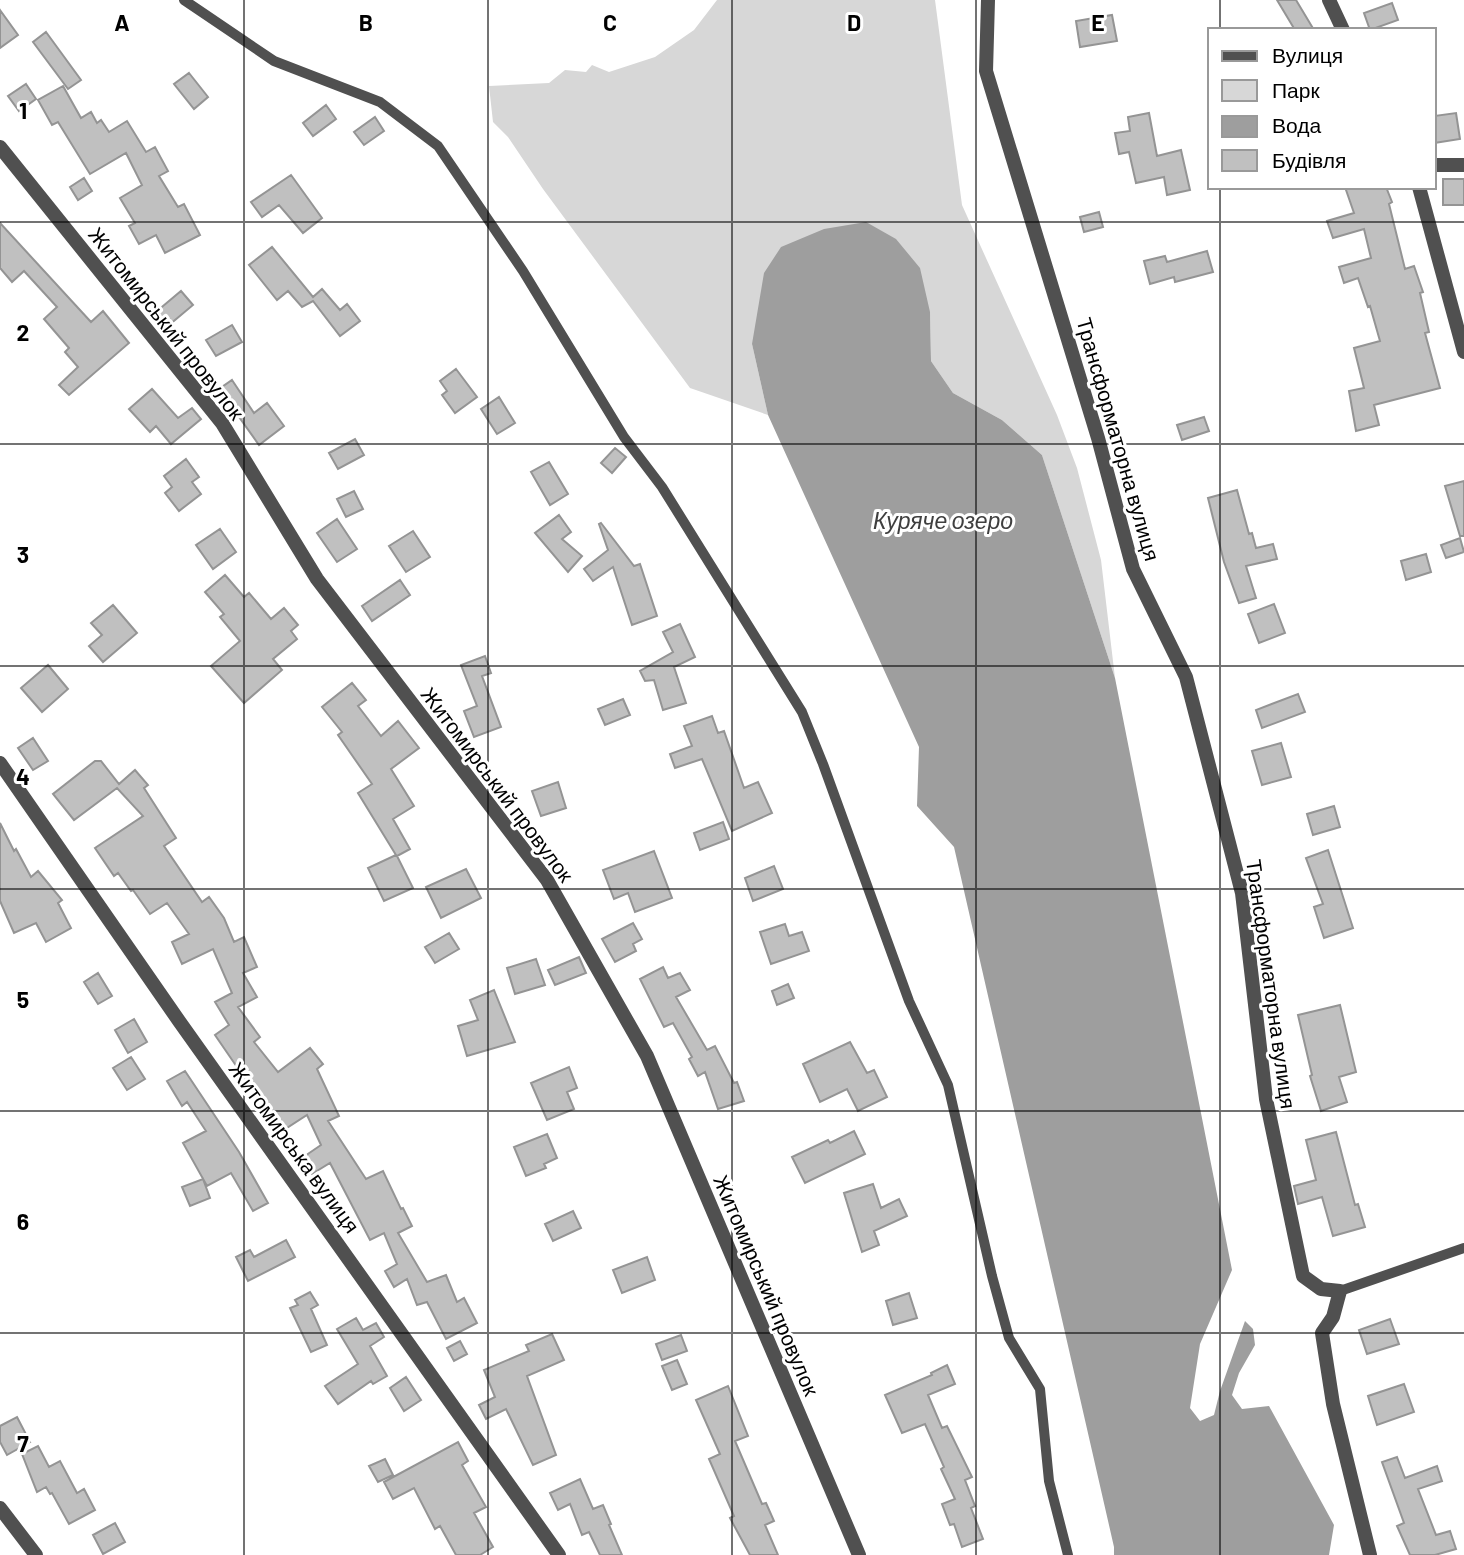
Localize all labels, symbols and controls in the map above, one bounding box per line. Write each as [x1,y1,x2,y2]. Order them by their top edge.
text: A [114,8,130,36]
text: B [359,8,373,36]
text: C [603,8,617,36]
text: D [847,8,861,36]
text: E [1091,8,1105,36]
legend [1208,28,1436,189]
text: Вулиця [1272,42,1343,67]
text: Парк [1272,77,1320,102]
text: 1 [19,96,27,124]
text: Вода [1272,112,1321,137]
text: Будівля [1272,147,1346,172]
street label: Житомирський провулок [84,222,250,425]
street label: Трансформаторна вулиця [1072,315,1166,563]
text: 2 [17,318,29,346]
water label: Куряче озеро [873,506,1013,534]
text: 3 [17,540,29,568]
street label: Житомирський провулок [417,682,580,887]
text: 4 [16,762,30,790]
street label: Трансформаторна вулиця [1242,858,1302,1110]
text: 5 [17,985,29,1013]
street label: Житомирська вулиця [225,1057,365,1237]
street label: Житомирський провулок [709,1171,825,1400]
text: 6 [17,1207,29,1235]
text: 7 [17,1429,29,1457]

